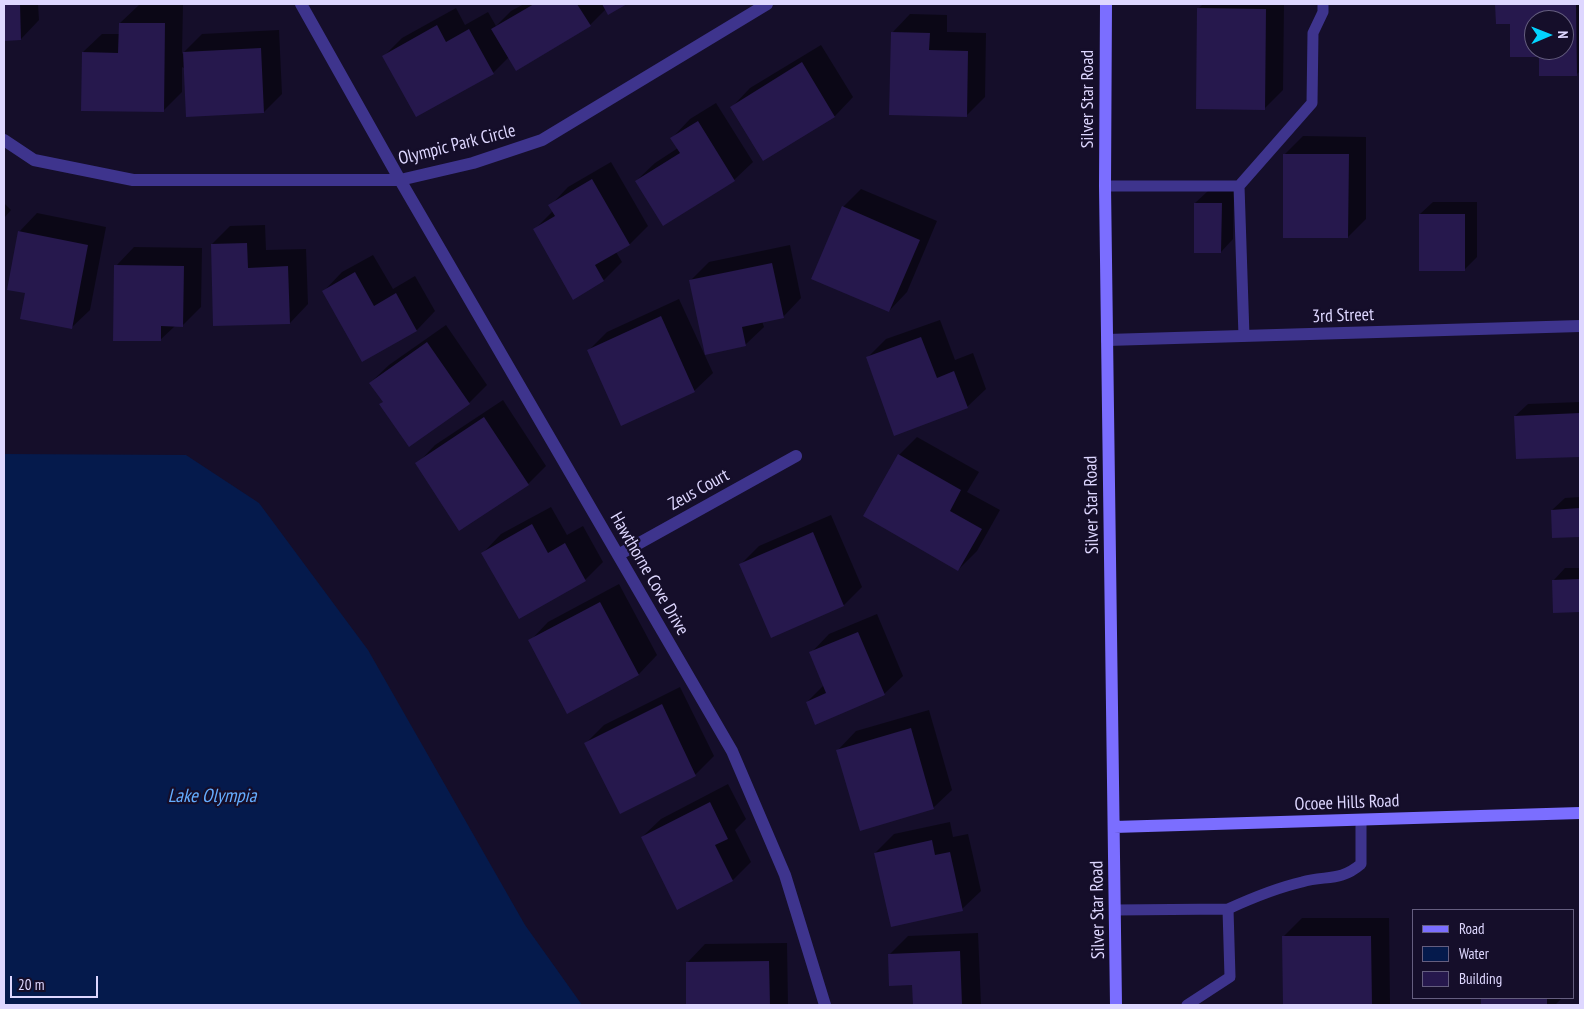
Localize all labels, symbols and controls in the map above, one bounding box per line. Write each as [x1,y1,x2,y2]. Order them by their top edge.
north arrow [1524,10,1574,60]
text: N [1554,31,1572,39]
street label: Silver Star Road [1077,50,1099,148]
street label: Olympic Park Circle [396,120,518,170]
street label: 3rd Street [1312,304,1374,328]
street label: Silver Star Road [1080,456,1104,554]
street label: Zeus Court [665,465,733,515]
street label: Hawthorne Cove Drive [605,509,693,639]
water label: Lake Olympia [168,786,256,808]
street label: Ocoee Hills Road [1294,790,1400,816]
street label: Silver Star Road [1086,861,1110,959]
legend [1412,909,1574,999]
text: Road [1459,919,1485,938]
text: Water [1459,944,1489,963]
scale bar [12,966,100,998]
text: Building [1459,969,1502,988]
text: 20 m [18,975,44,994]

